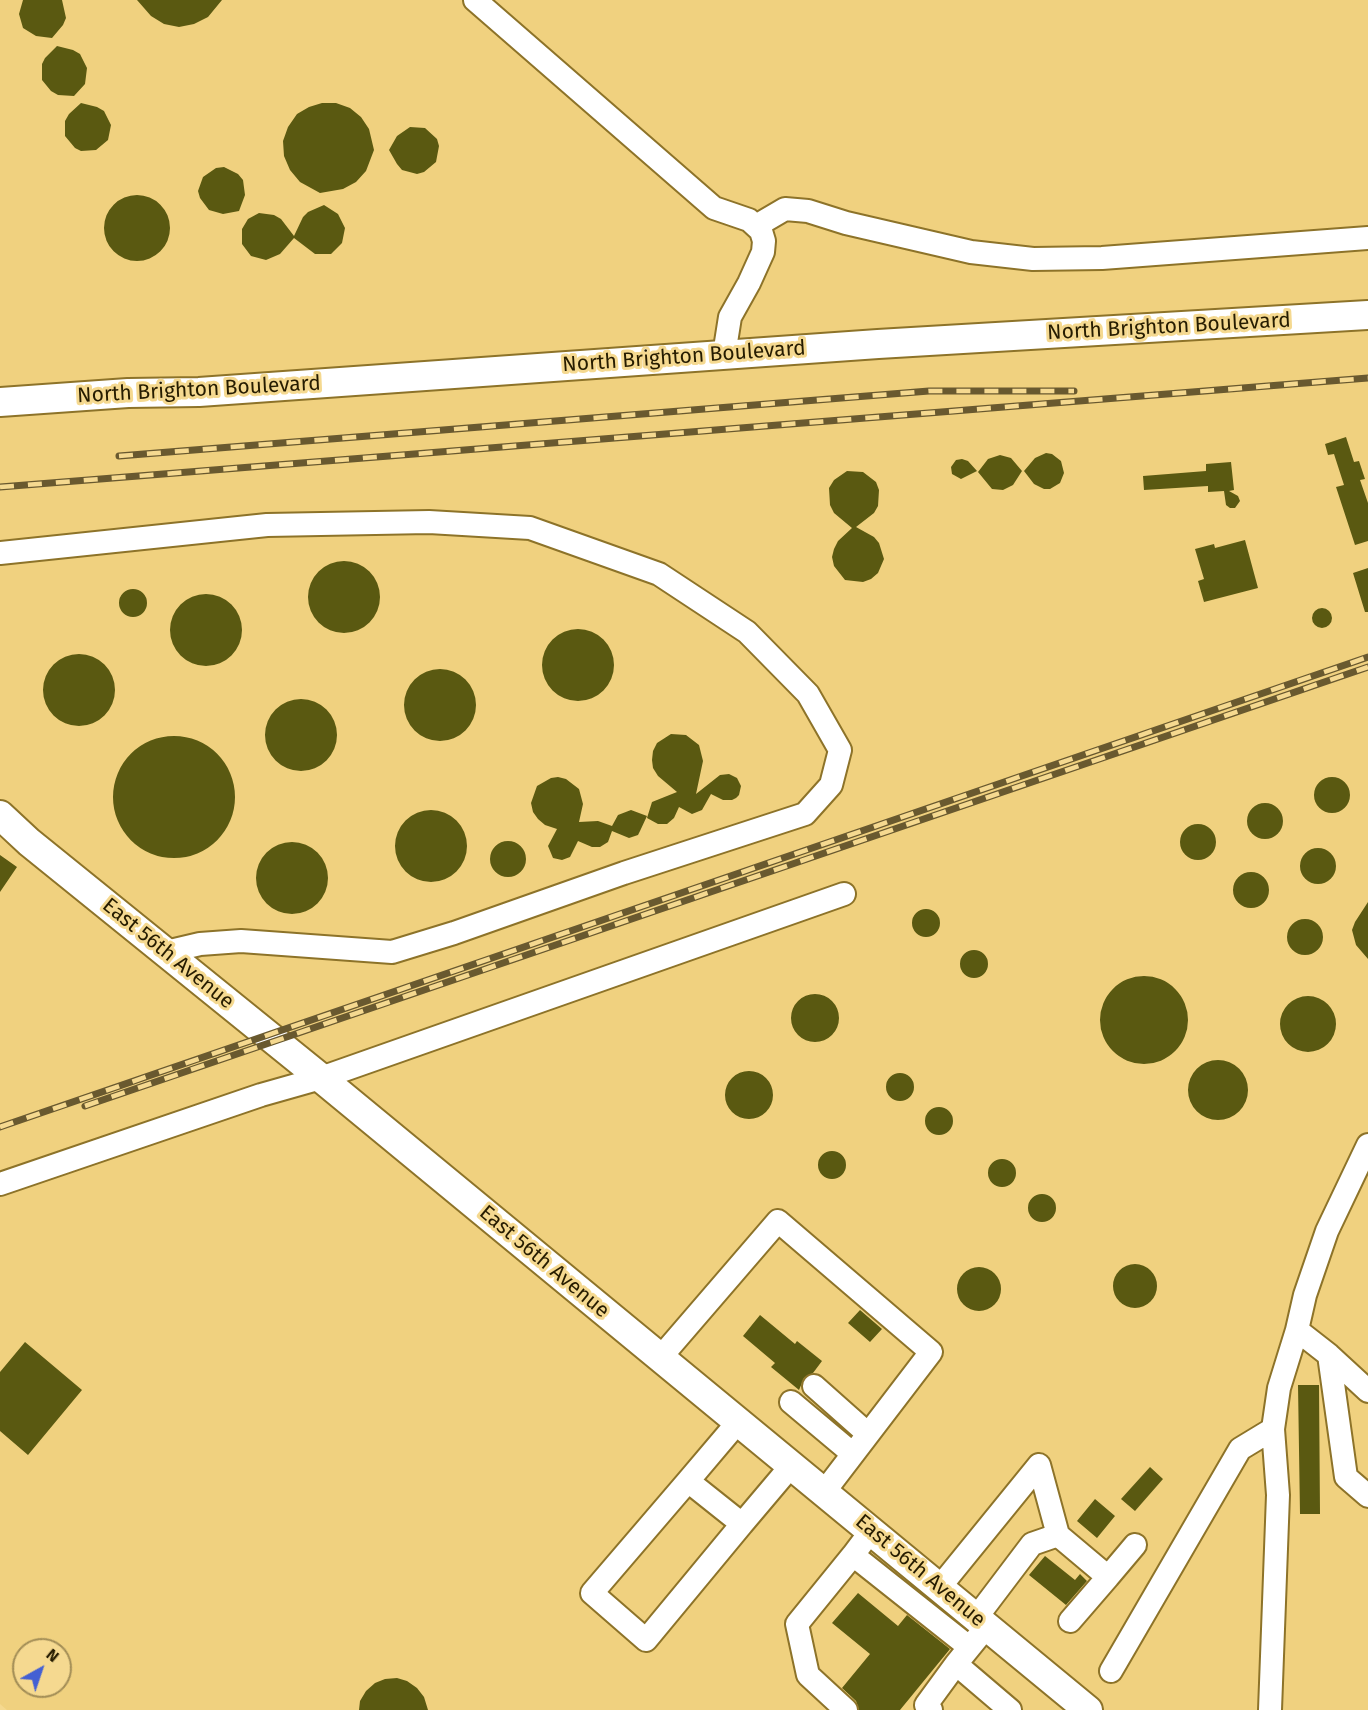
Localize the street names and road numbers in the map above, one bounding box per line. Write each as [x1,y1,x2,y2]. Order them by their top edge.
street label: North Brighton Boulevard [1047,308,1291,346]
street label: North Brighton Boulevard [562,336,806,378]
street label: North Brighton Boulevard [77,371,321,409]
street label: East 56th Avenue [97,893,239,1015]
street label: East 56th Avenue [474,1200,614,1324]
street label: East 56th Avenue [850,1509,990,1633]

